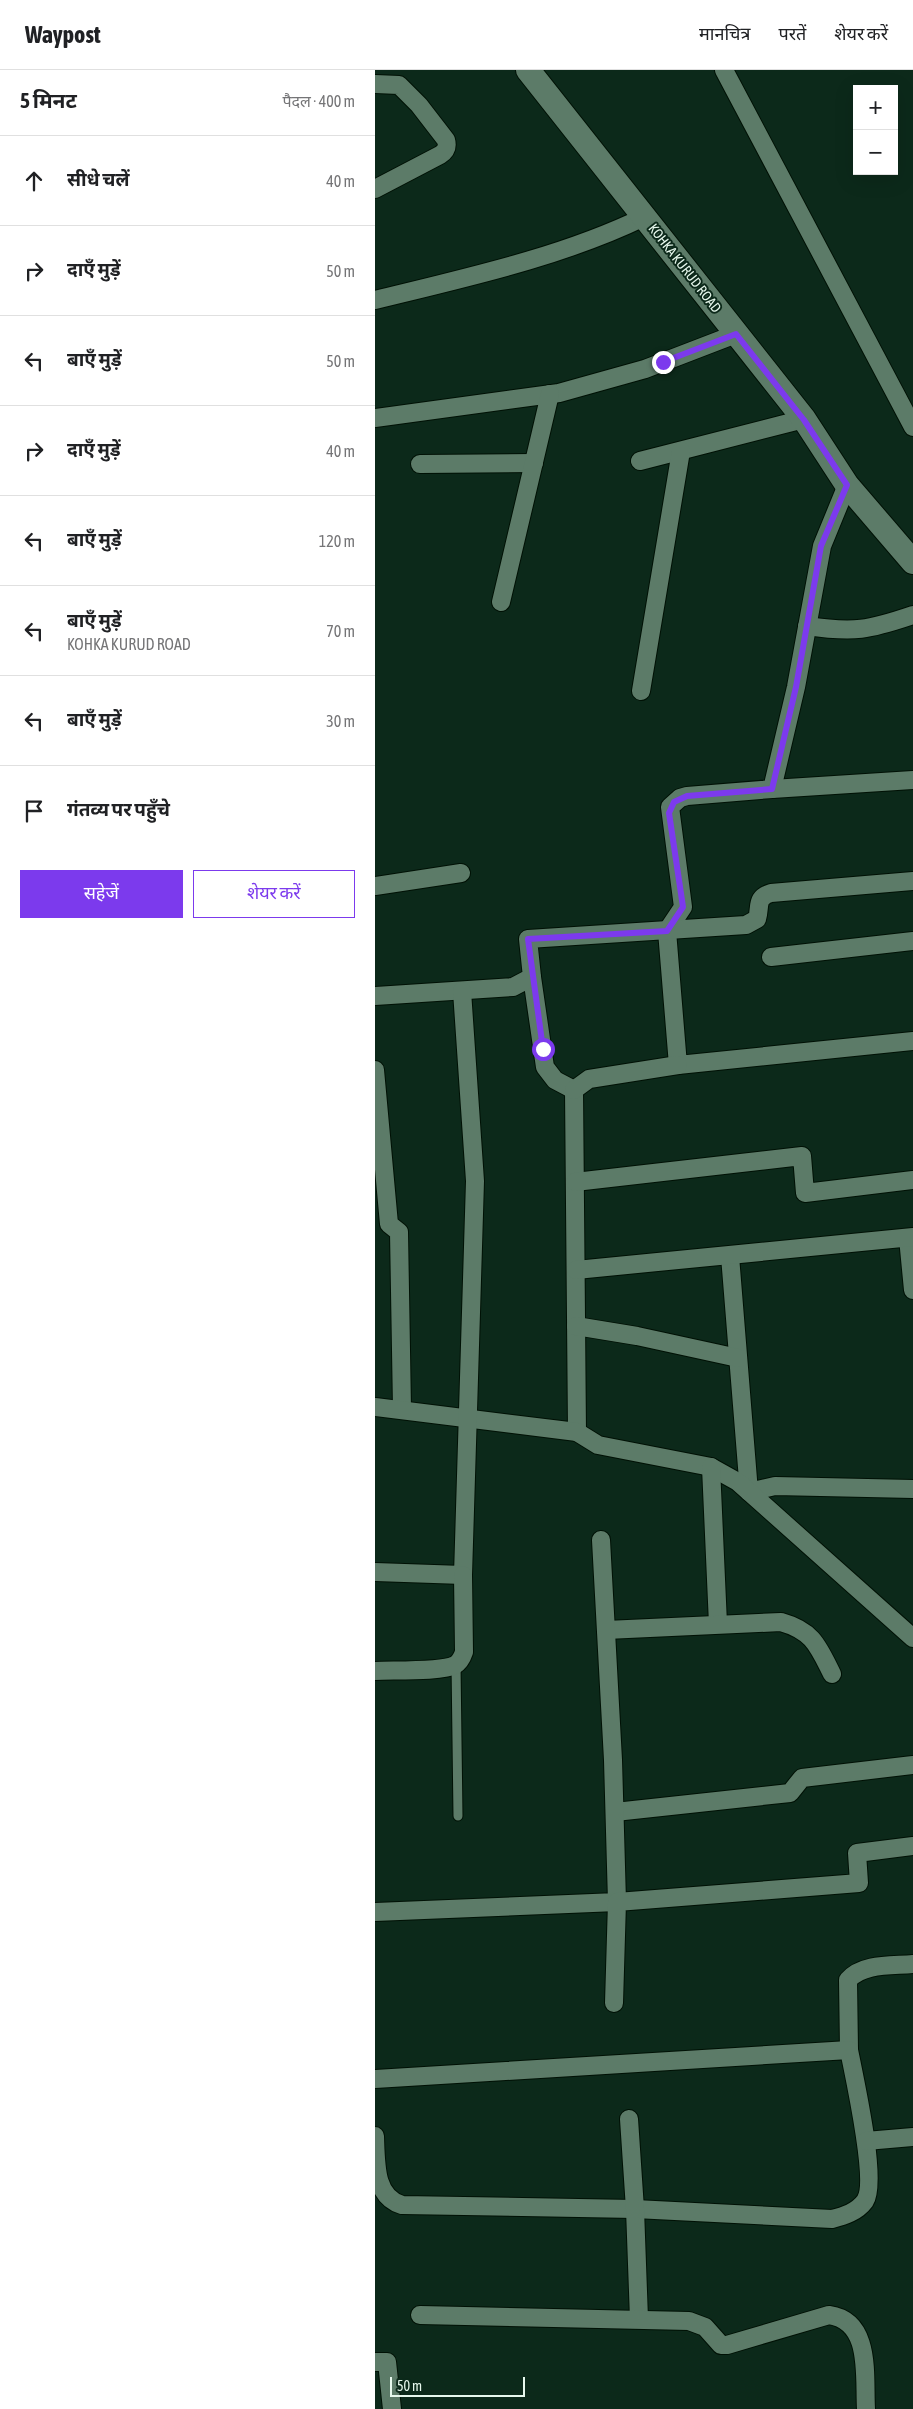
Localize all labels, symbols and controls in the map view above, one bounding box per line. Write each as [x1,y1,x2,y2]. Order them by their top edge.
text: Waypost [25,21,101,48]
text: मानचित्र [699,23,750,44]
text: परतें [778,23,806,44]
text: शेयर करें [834,23,888,44]
map controls [853,85,898,175]
button: + [853,85,898,130]
text: 5 मिनट [20,88,77,112]
text: पैदल · 400 m [282,92,355,110]
button: − [853,130,898,175]
icon: ahead [20,167,48,195]
text: सीधे चलें [67,168,130,190]
text: 40 m [326,172,355,190]
street label: KOHKA KURUD ROAD [645,220,725,316]
icon: right [20,257,48,285]
text: दाएँ मुड़ें [67,258,121,280]
text: 50 m [326,262,355,280]
icon: left [20,347,48,375]
text: बाएँ मुड़ें [67,348,122,370]
route end [652,351,675,374]
text: 50 m [326,352,355,370]
icon: right [20,437,48,465]
text: दाएँ मुड़ें [67,438,121,460]
text: 40 m [326,442,355,460]
icon: left [20,527,48,555]
text: बाएँ मुड़ें [67,528,122,550]
text: 120 m [319,532,355,550]
text: बाएँ मुड़ें [67,609,122,631]
icon: left [20,617,48,645]
text: 70 m [326,622,355,640]
text: KOHKA KURUD ROAD [67,635,191,653]
icon: left [20,707,48,735]
text: बाएँ मुड़ें [67,708,122,730]
text: 30 m [326,712,355,730]
icon: arrive [20,797,48,825]
text: गंतव्य पर पहुँचे [67,798,170,820]
button: सहेजें [20,870,183,918]
button: शेयर करें [193,870,355,918]
route start [532,1038,555,1061]
scale bar [390,2374,525,2397]
text: 50 m [397,2378,422,2394]

